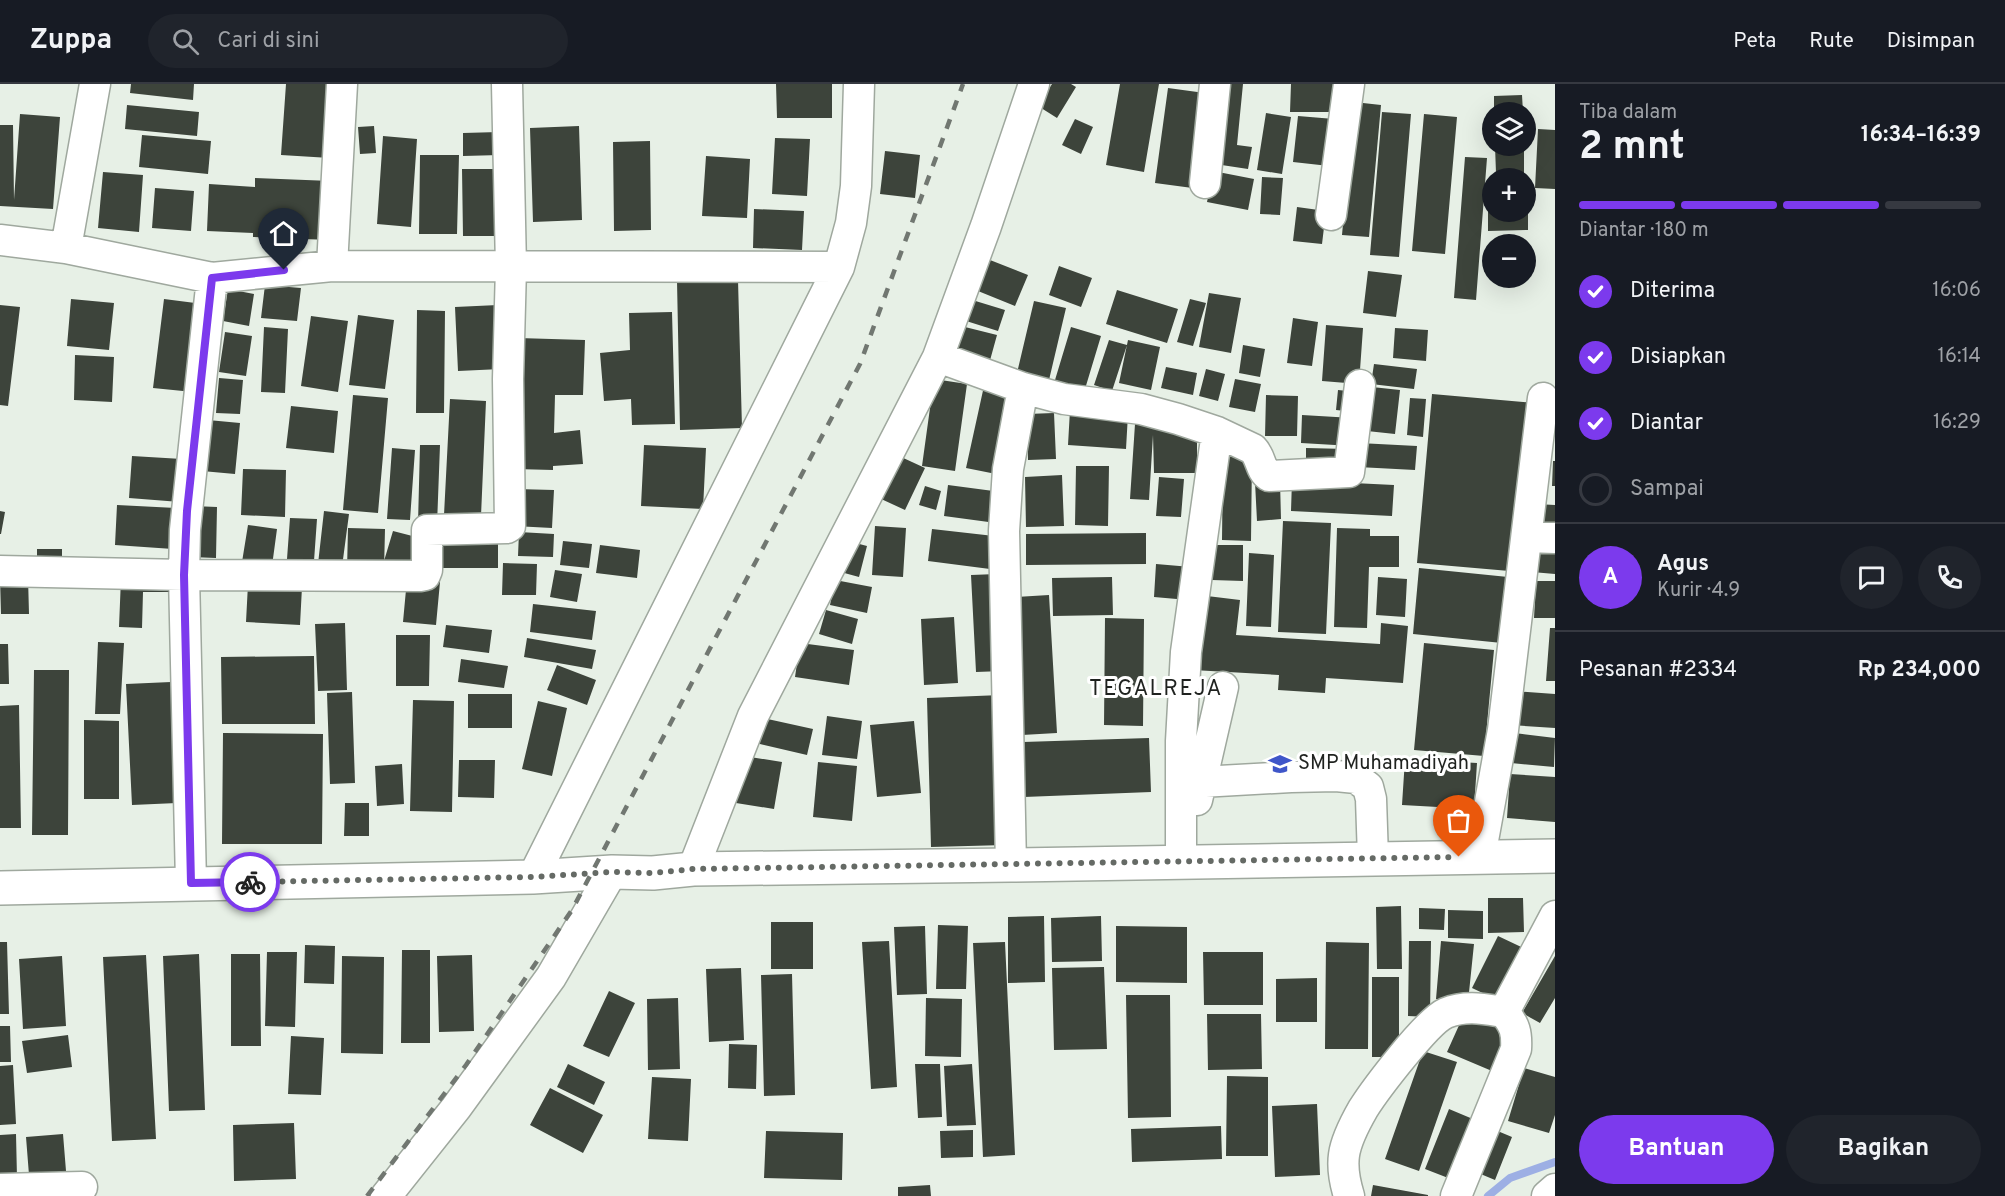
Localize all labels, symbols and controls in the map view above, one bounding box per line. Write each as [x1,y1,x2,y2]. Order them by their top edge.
search box [148,14,568,68]
text: Zuppa [30,23,112,59]
icon: search [169,25,202,58]
text: Cari di sini [217,28,320,55]
text: Peta [1733,28,1776,55]
text: Rute [1809,28,1854,55]
text: Disimpan [1887,28,1975,55]
text: Tiba dalam [1579,100,1677,126]
map controls [1482,102,1536,288]
button: layers [1482,102,1536,156]
text: 16:34–16:39 [1861,122,1981,149]
text: 2 mnt [1579,124,1685,173]
button: + [1482,168,1536,222]
pin [258,208,309,270]
icon: home [267,217,300,250]
text: Diantar · 180 m [1579,218,1709,244]
button: − [1482,234,1536,288]
icon: check [1579,275,1612,308]
text: Diterima [1630,278,1715,305]
text: 16:06 [1932,278,1981,304]
icon: check [1579,341,1612,374]
text: Disiapkan [1630,344,1726,371]
text: 16:14 [1938,344,1981,370]
icon: check [1579,407,1612,440]
text: Diantar [1630,410,1703,437]
text: 16:29 [1933,410,1981,436]
text: Sampai [1630,476,1704,503]
button: chat [1840,546,1903,609]
button: phone [1918,546,1981,609]
text: Agus [1657,551,1709,578]
text: A [1603,564,1618,591]
text: Kurir · 4.9 [1657,578,1740,604]
text: Pesanan #2334 [1579,657,1737,684]
text: Rp 234,000 [1858,657,1981,684]
district label: TEGALREJA [1089,676,1223,703]
school or university icon: SMP Muhamadiyah [1267,751,1293,777]
place label: SMP Muhamadiyah [1298,751,1469,777]
pin [1433,795,1484,857]
icon: bag [1442,804,1475,837]
courier [220,852,280,912]
icon: bike [234,866,267,899]
button: Bantuan [1579,1115,1774,1184]
button: Bagikan [1786,1115,1981,1184]

